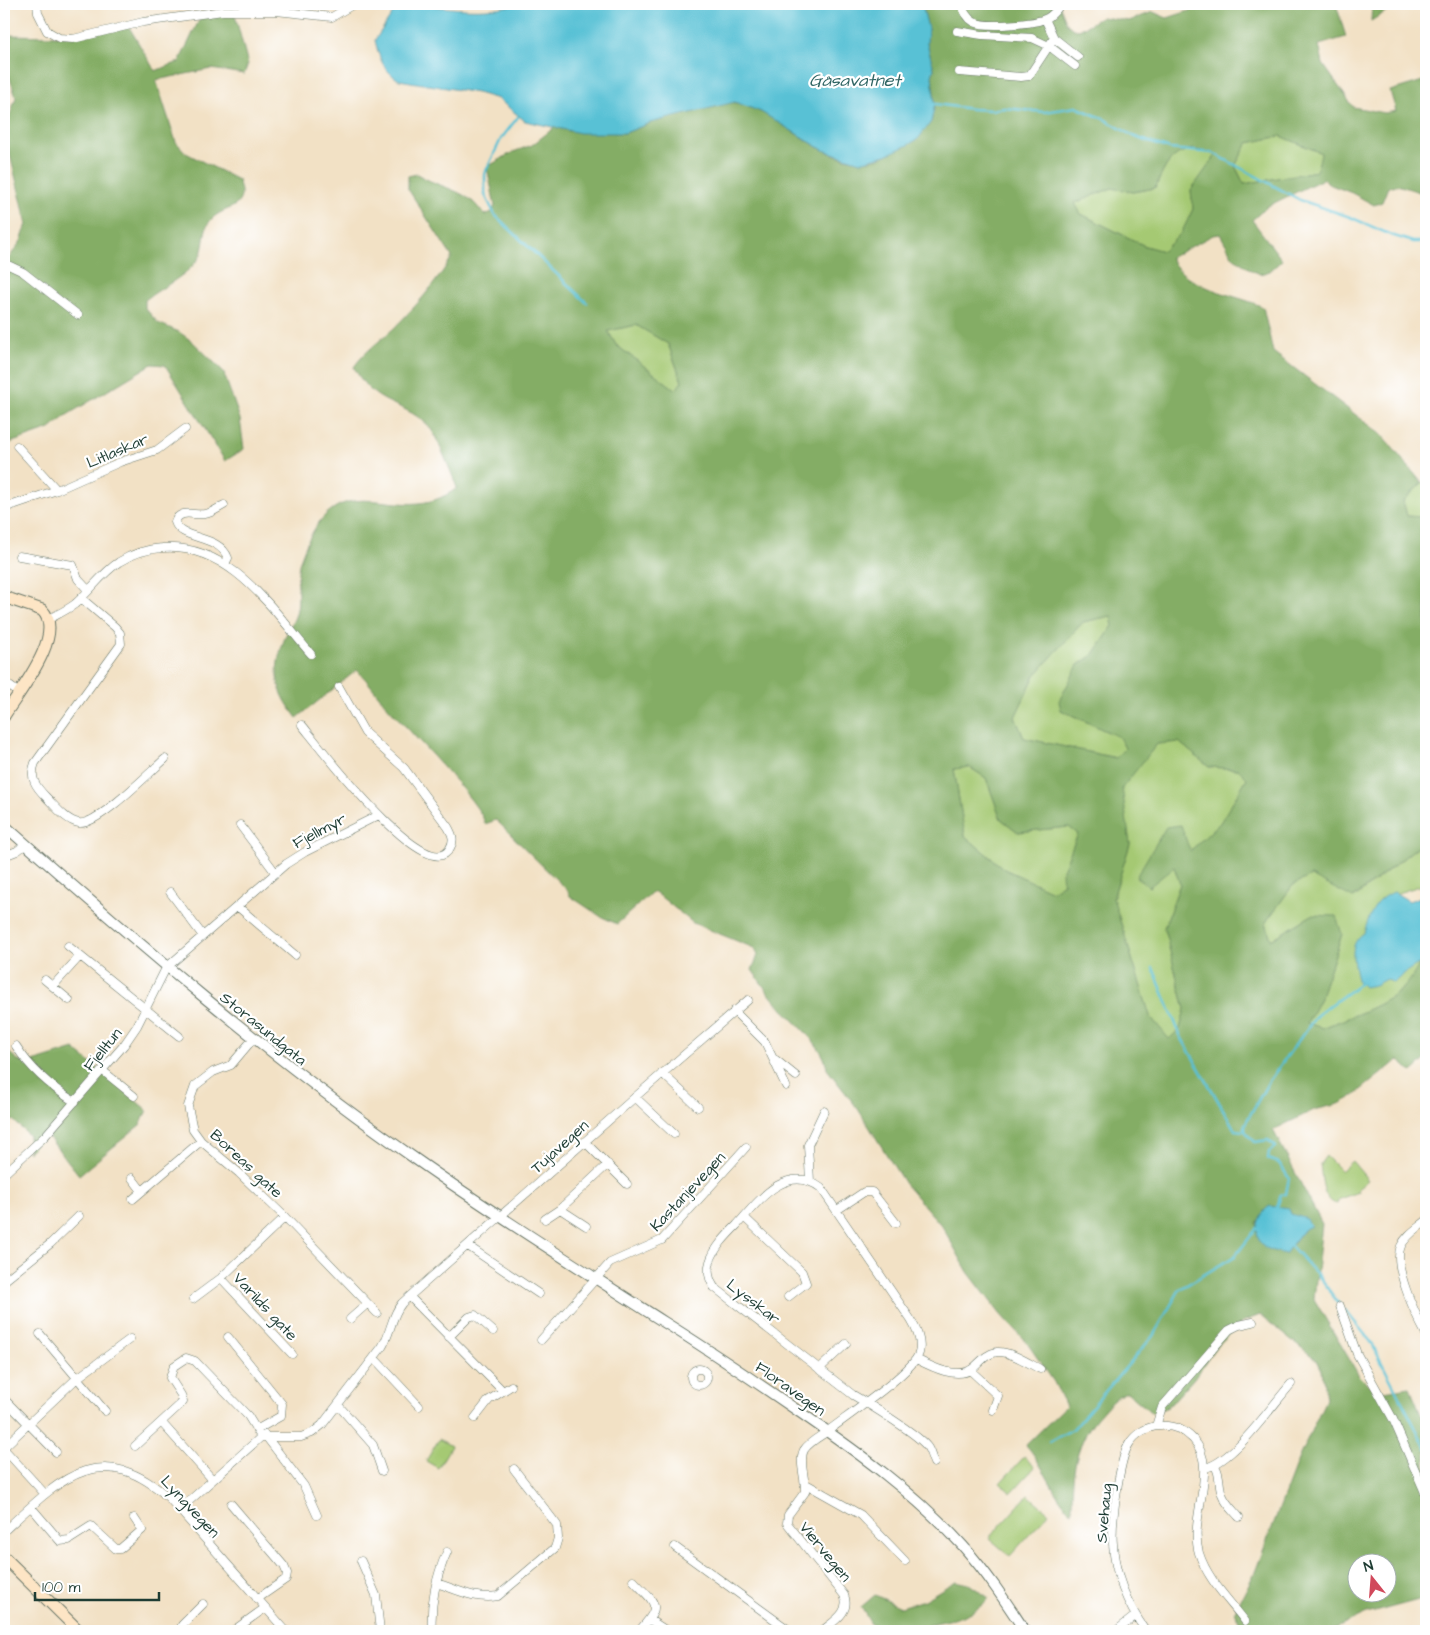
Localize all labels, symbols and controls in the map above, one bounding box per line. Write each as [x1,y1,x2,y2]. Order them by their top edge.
water label: Gåsavatnet [809,68,903,93]
street label: Litlaskar [83,428,152,474]
street label: Fjellmyr [289,808,351,855]
street label: Storasundgata [215,987,312,1071]
street label: Fjelltun [78,1023,127,1076]
street label: Tujavegen [526,1115,594,1179]
street label: Boreas gate [205,1124,288,1204]
street label: Kastanjevegen [645,1147,731,1237]
street label: Varilds gate [227,1268,303,1347]
street label: Lysskar [721,1274,785,1331]
street label: Floravegen [750,1356,830,1422]
street label: Lyngvegen [155,1471,225,1543]
street label: Svehaug [1090,1482,1119,1544]
street label: Viervegen [793,1517,856,1587]
north arrow [1348,1552,1398,1602]
text: N [1361,1556,1376,1577]
scale bar [35,1570,159,1602]
text: 100 m [42,1577,81,1598]

